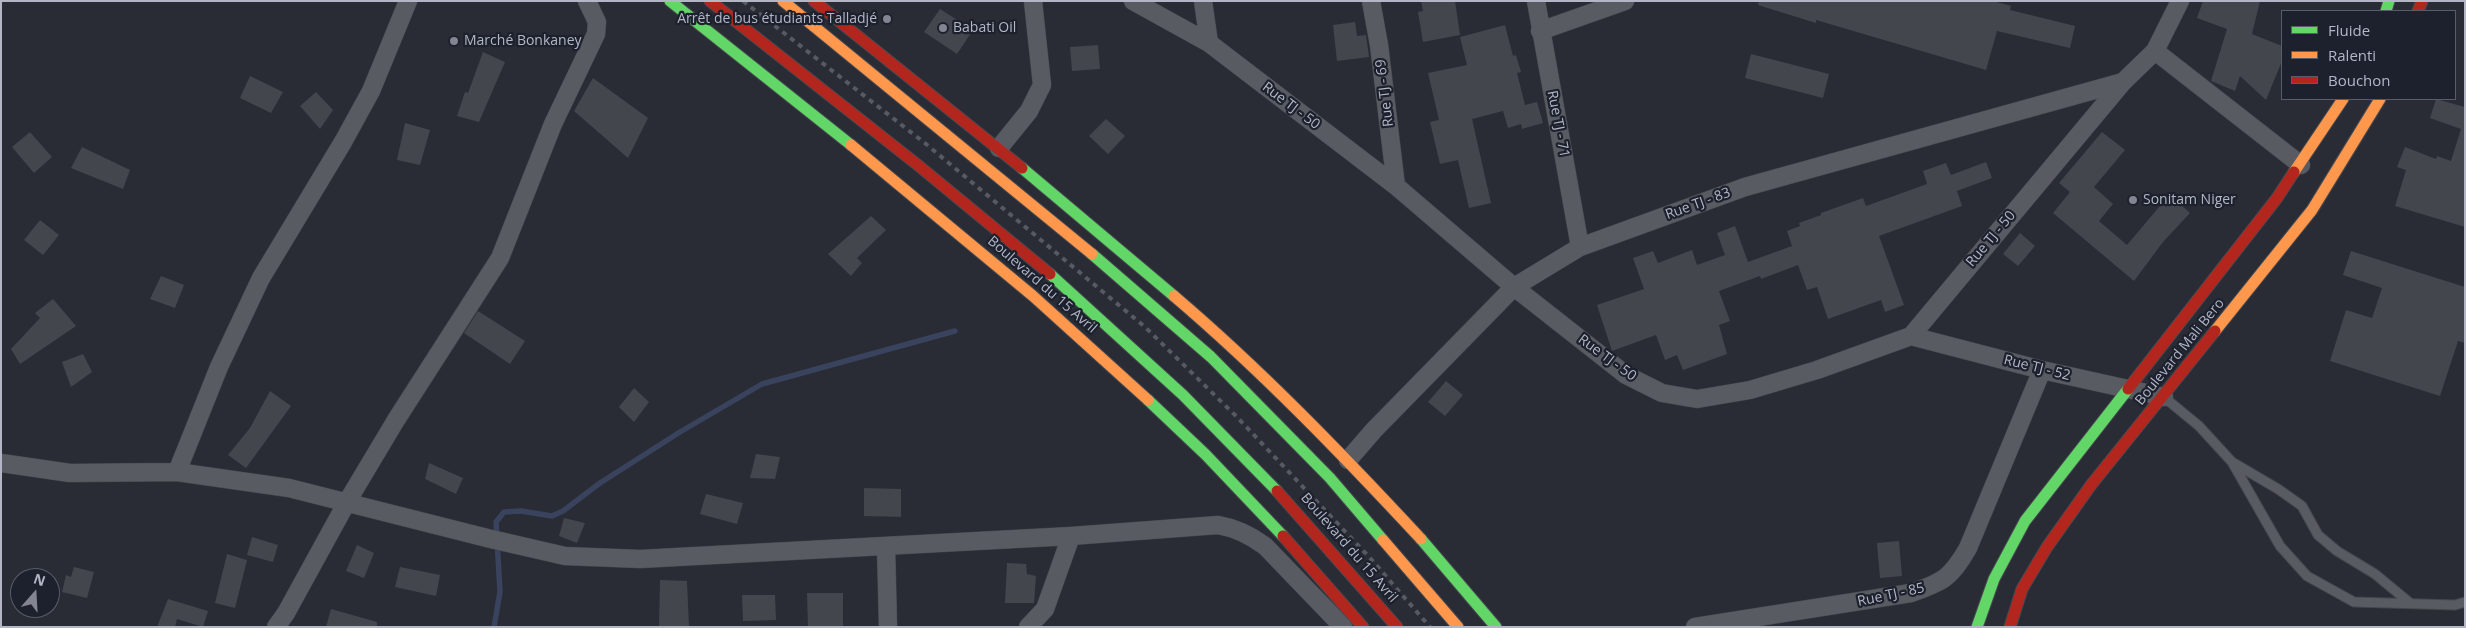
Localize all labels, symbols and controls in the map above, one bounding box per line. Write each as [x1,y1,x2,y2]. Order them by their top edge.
legend [2281,10,2456,100]
place label: Arrêt de bus étudiants Talladjé [677,11,877,27]
marker: Arrêt de bus étudiants Talladjé [881,13,893,25]
place label: Babati Oil [953,20,1016,36]
text: Fluide [2328,20,2370,40]
marker: Babati Oil [937,22,949,34]
place label: Marché Bonkaney [464,33,582,49]
marker: Marché Bonkaney [448,35,460,47]
text: Ralenti [2328,45,2376,65]
street label: Rue TJ - 69 [1373,58,1397,128]
text: Bouchon [2328,70,2391,90]
street label: Rue TJ - 50 [1259,79,1323,133]
street label: Rue TJ - 71 [1543,89,1573,159]
street label: Rue TJ - 83 [1663,184,1733,224]
place label: Sonitam Niger [2143,192,2236,208]
marker: Sonitam Niger [2127,194,2139,206]
street label: Rue TJ - 50 [1963,208,2019,270]
street label: Boulevard du 15 Avril [984,233,1100,337]
street label: Boulevard Mali Bero [2132,295,2228,409]
street label: Rue TJ - 50 [1575,331,1639,385]
street label: Rue TJ - 52 [2002,352,2072,384]
street label: Boulevard du 15 Avril [1297,490,1401,606]
north arrow [10,568,60,618]
text: N [31,568,48,590]
street label: Rue TJ - 85 [1856,580,1926,610]

